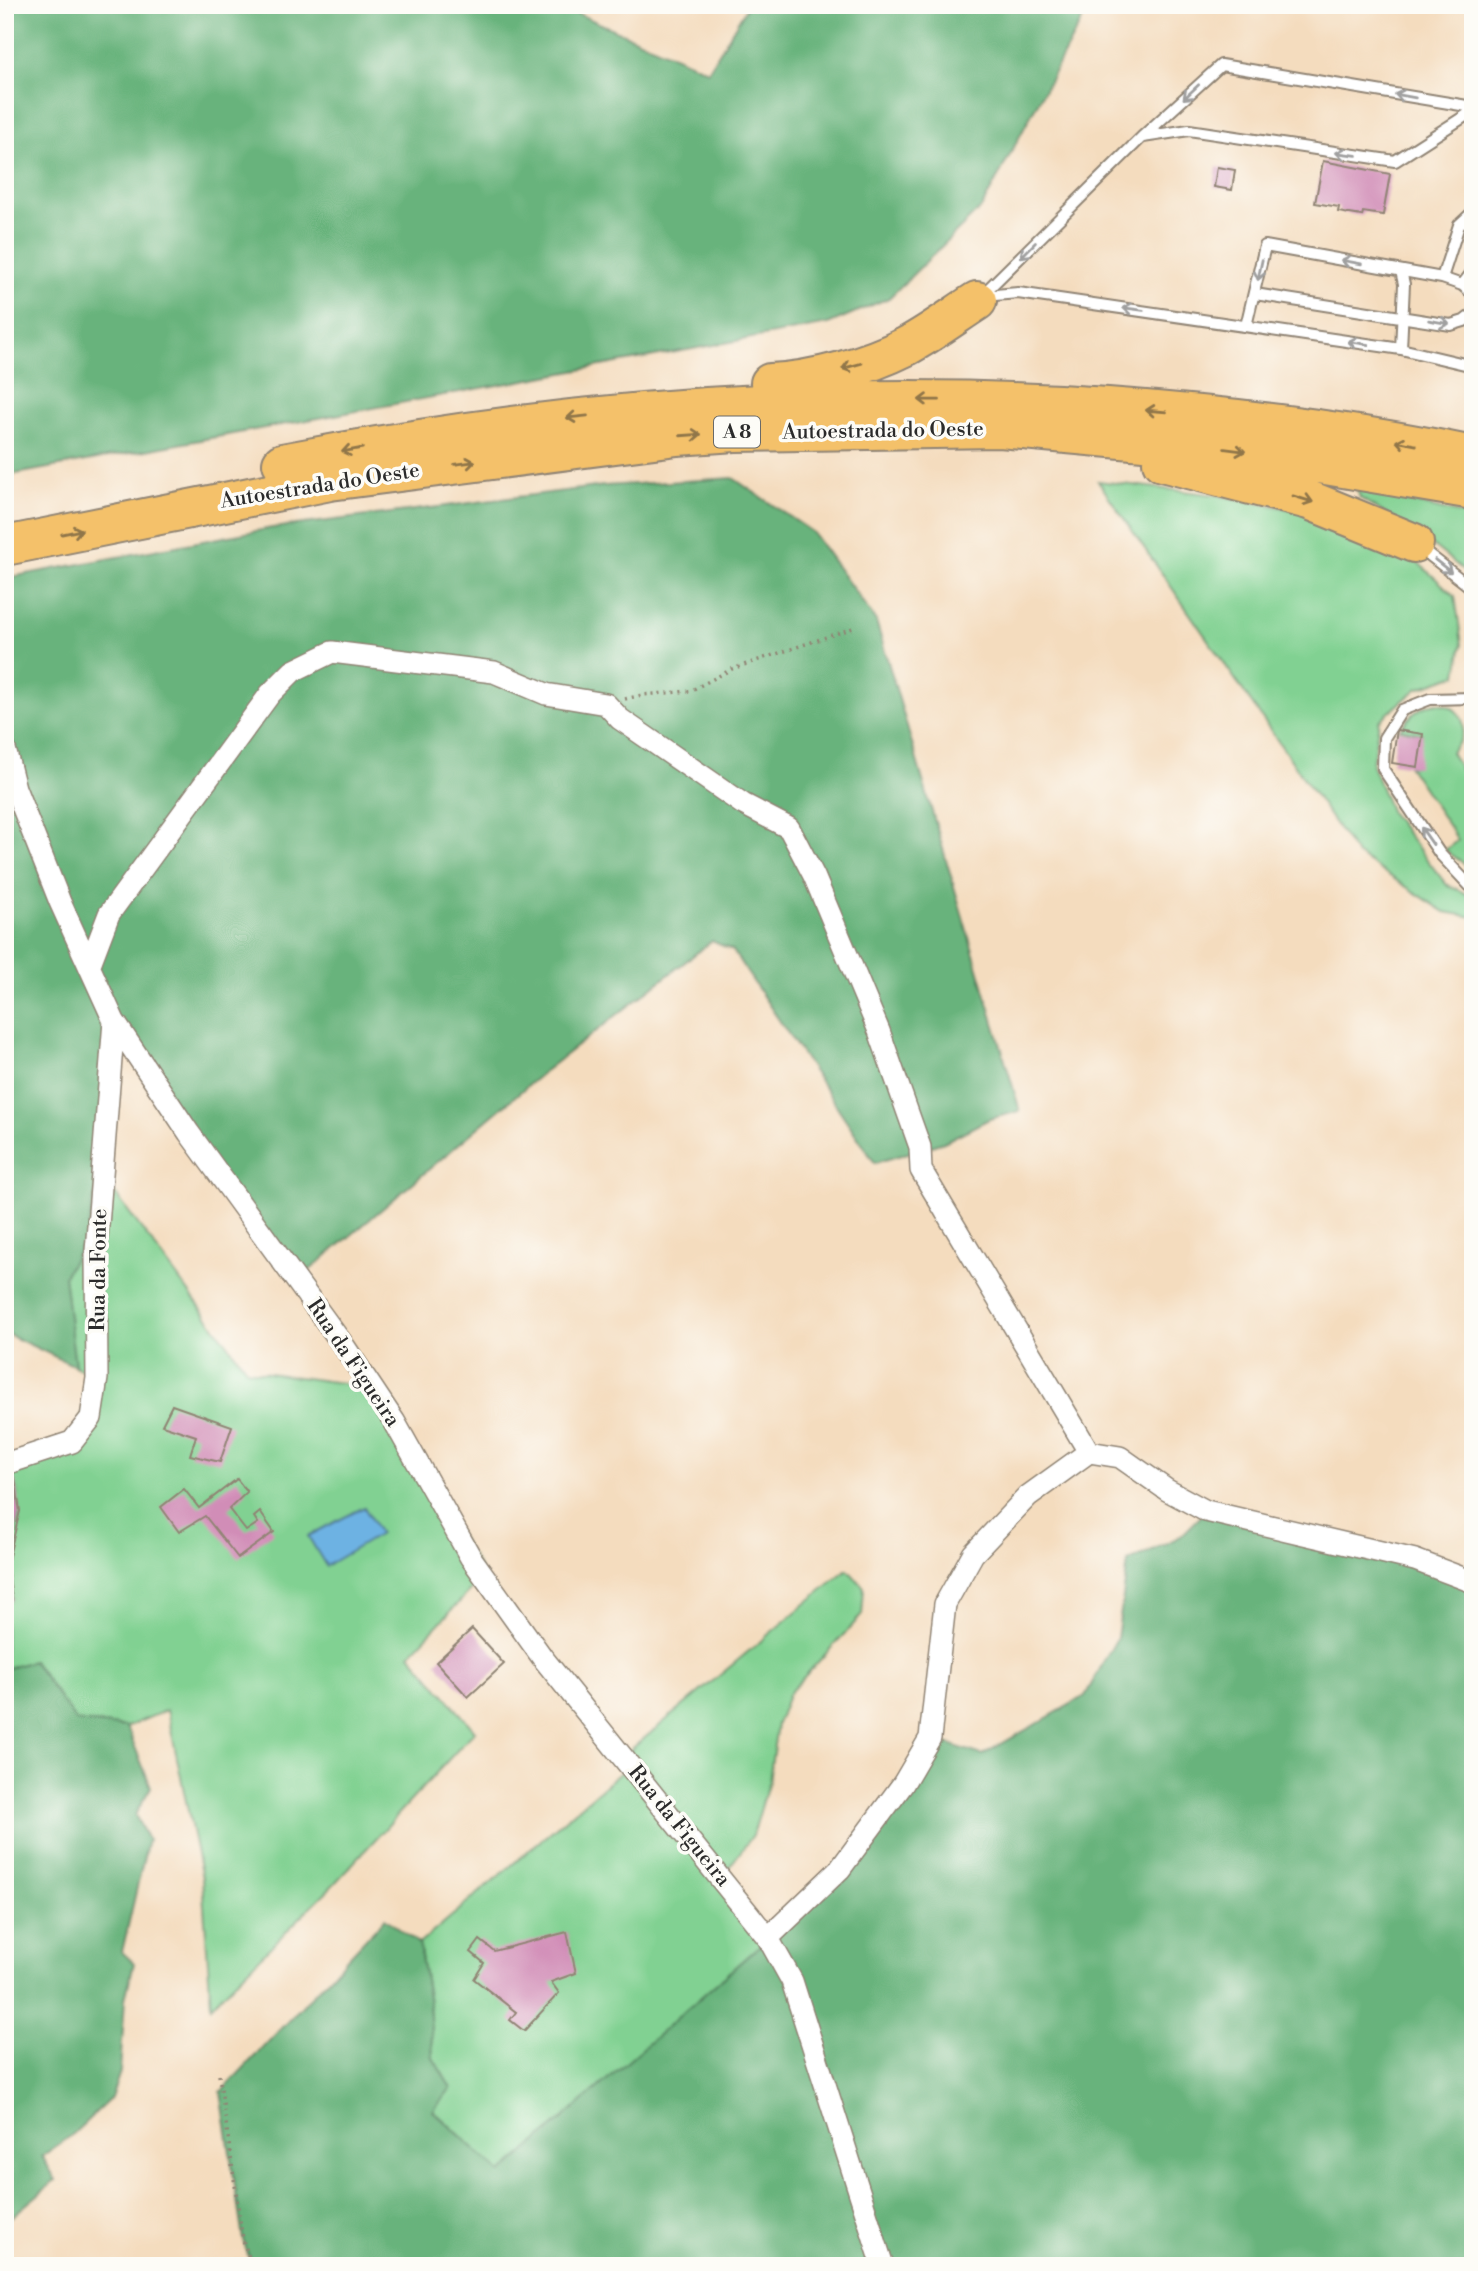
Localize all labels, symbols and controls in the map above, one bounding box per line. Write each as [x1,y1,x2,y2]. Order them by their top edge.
one-way arrow [1183,84,1200,101]
one-way arrow [1395,89,1417,102]
one-way arrow [1335,147,1358,160]
one-way arrow [1019,242,1036,259]
one-way arrow [1340,255,1363,268]
one-way arrow [1253,258,1267,281]
one-way arrow [1122,303,1145,316]
one-way arrow [1427,316,1450,330]
one-way arrow [1347,336,1370,349]
one-way arrow [841,361,863,374]
one-way arrow [918,393,941,407]
one-way arrow [1145,404,1168,417]
one-way arrow [566,411,589,424]
road number: A 8 [714,416,760,448]
street label: Autoestrada do Oeste [781,416,984,446]
one-way arrow [679,428,701,441]
one-way arrow [1395,436,1418,450]
one-way arrow [341,444,364,457]
one-way arrow [1224,444,1246,457]
street label: Autoestrada do Oeste [218,457,422,515]
one-way arrow [453,457,476,470]
one-way arrow [1292,494,1314,507]
one-way arrow [60,524,83,538]
one-way arrow [1434,558,1452,573]
one-way arrow [1420,827,1435,846]
street label: Rua da Fonte [85,1208,113,1332]
street label: Rua da Figueira [301,1294,406,1432]
street label: Rua da Figueira [622,1760,736,1892]

